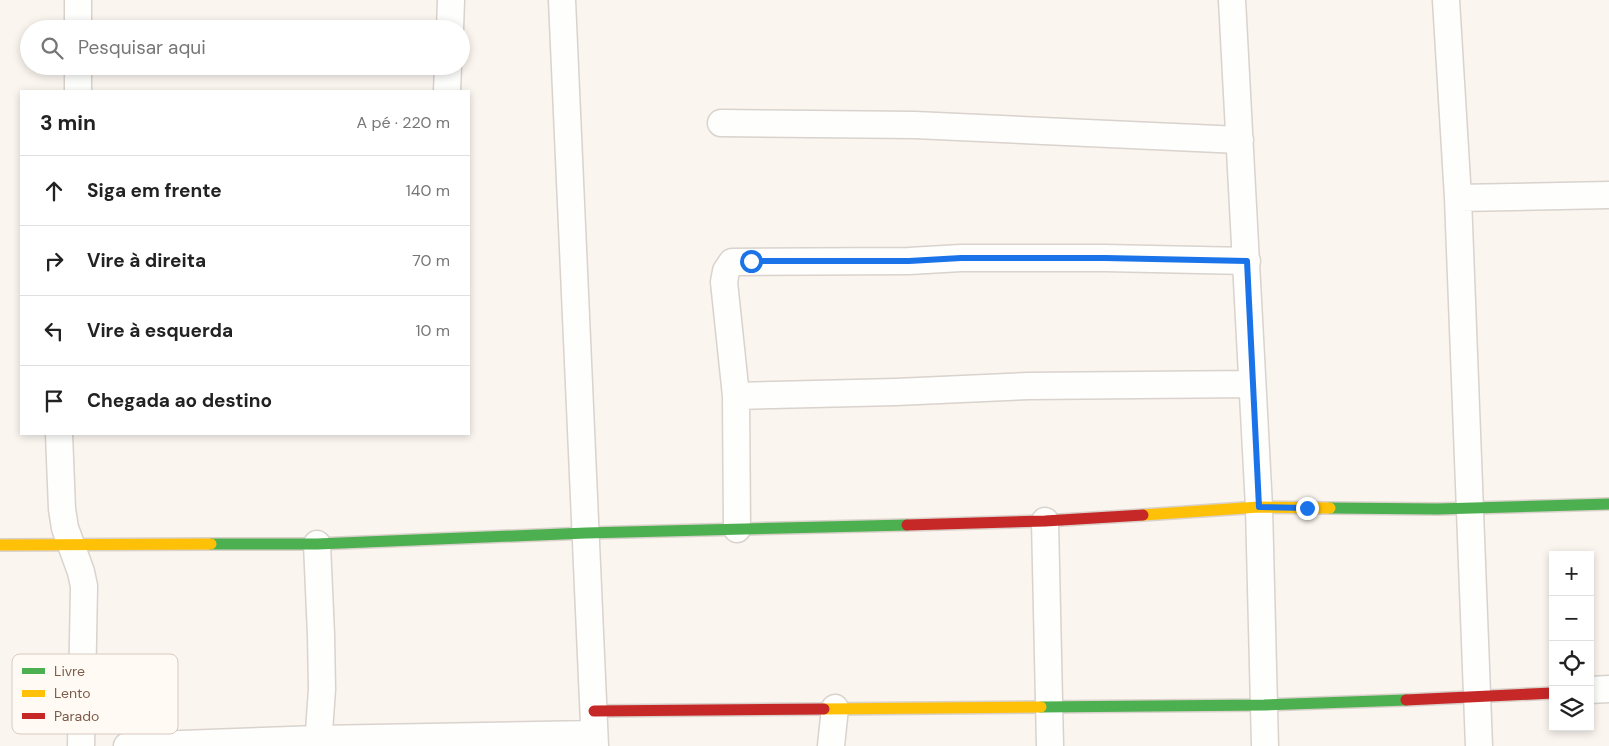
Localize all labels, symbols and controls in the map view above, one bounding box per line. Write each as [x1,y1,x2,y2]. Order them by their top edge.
search box [20,20,470,75]
icon: search [38,34,66,62]
text: Pesquisar aqui [78,35,206,60]
text: 3 min [40,109,96,137]
text: A pé · 220 m [357,112,450,133]
icon: ahead [40,177,68,205]
text: Siga em frente [87,178,222,203]
text: 140 m [406,180,450,201]
icon: right [40,247,68,275]
text: Vire à direita [87,248,206,273]
text: 70 m [412,250,450,271]
route start [740,250,763,273]
icon: left [40,317,68,345]
text: Vire à esquerda [87,318,233,343]
text: 10 m [416,320,450,341]
icon: arrive [40,387,68,415]
text: Chegada ao destino [87,388,272,413]
route end [1296,497,1319,520]
map controls [1549,551,1594,731]
button: + [1549,551,1594,596]
button: − [1549,596,1594,641]
button: locate [1549,641,1594,686]
legend [12,654,178,734]
text: Livre [54,662,85,680]
text: Lento [54,684,91,702]
button: layers [1549,686,1594,731]
text: Parado [54,707,99,725]

